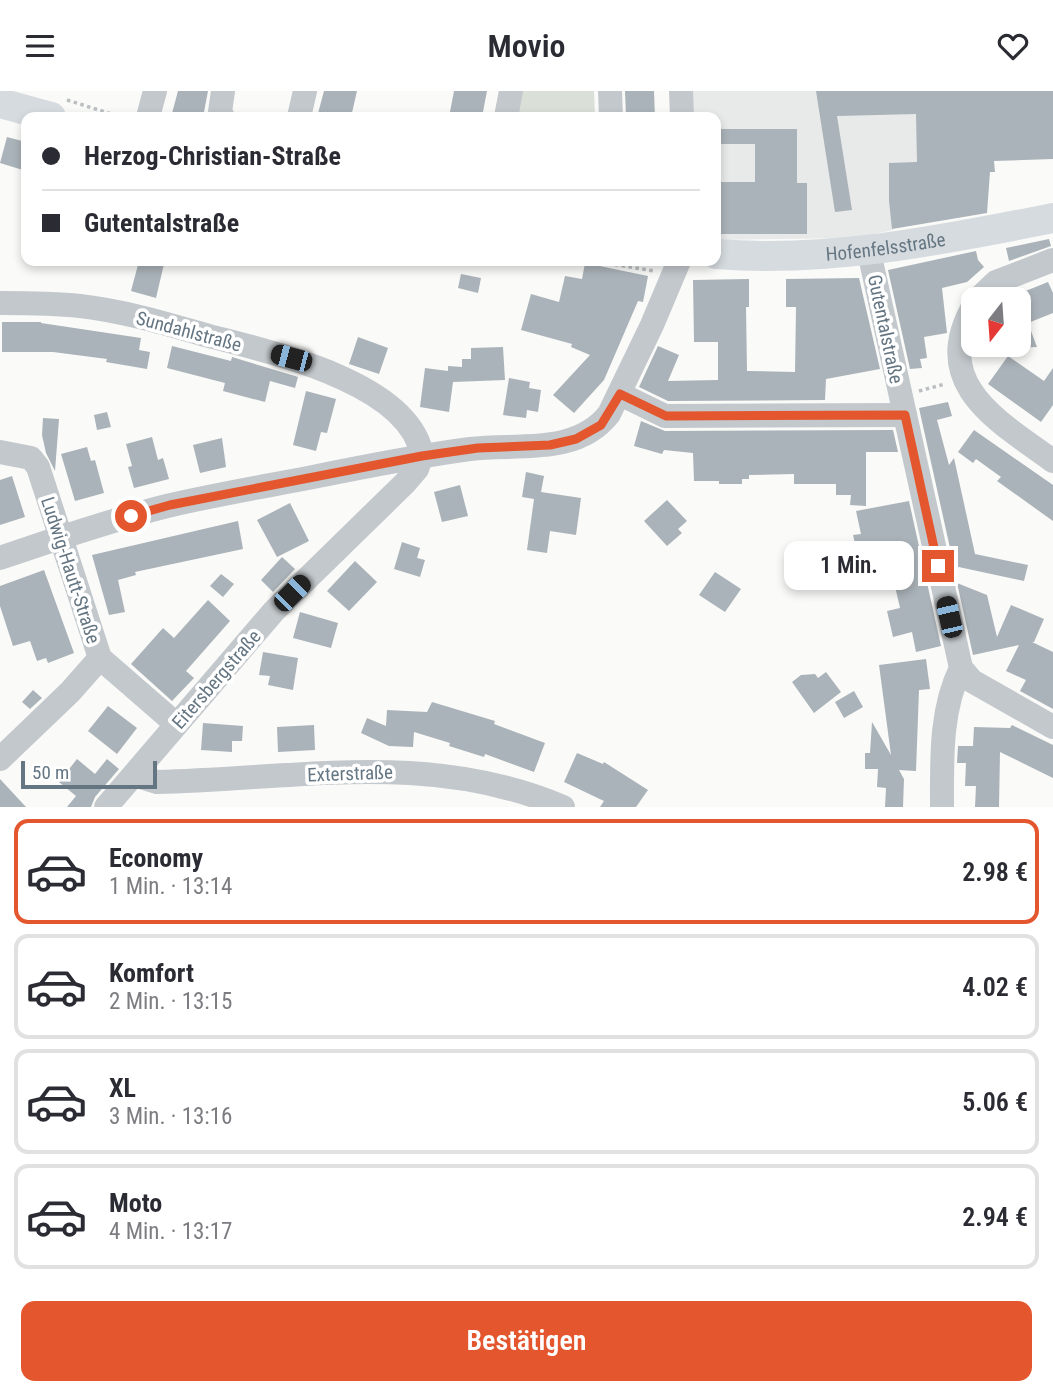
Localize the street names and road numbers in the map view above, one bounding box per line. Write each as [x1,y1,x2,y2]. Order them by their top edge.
street label: Hofenfelsstraße [825,228,947,266]
street label: Gutentalstraße [863,272,908,386]
street label: Sundahlstraße [134,306,244,357]
street label: Ludwig-Hautt-Straße [36,494,105,646]
street label: Eitersbergstraße [167,625,266,734]
street label: Exterstraße [307,761,393,786]

